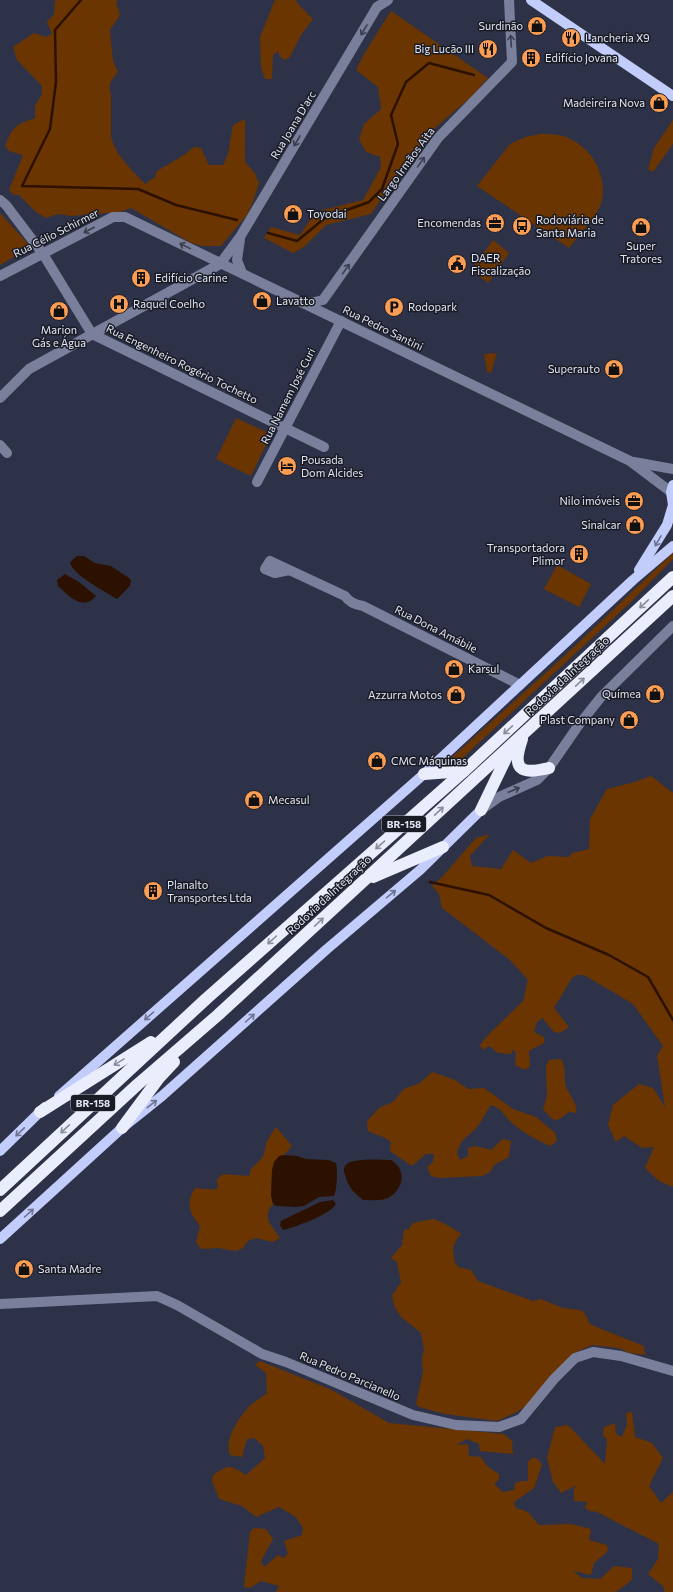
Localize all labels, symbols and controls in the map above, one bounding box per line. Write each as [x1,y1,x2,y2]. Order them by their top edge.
shop icon: Surdinão [526,15,548,37]
place label: Surdinão [478,19,523,32]
one-way arrow [359,24,367,36]
restaurant icon: Lancheria X9 [560,27,582,49]
place label: Lancheria X9 [585,31,650,44]
one-way arrow [507,35,514,48]
restaurant icon: Big Lucão III [477,38,499,60]
place label: Big Lucão III [415,42,474,55]
building icon: Edifício Jovana [520,47,542,69]
place label: Edifício Jovana [545,51,618,65]
street label: Rua Joana D'arc [267,89,319,161]
shop icon: Madeireira Nova [648,92,670,114]
place label: Madeireira Nova [563,96,645,109]
street label: Largo Irmãos Aita [374,124,437,203]
one-way arrow [293,135,301,146]
one-way arrow [417,157,425,168]
shop icon: Toyodai [282,203,304,225]
street label: Rua Célio Schirmer [11,205,101,260]
place label: Toyodai [307,207,347,220]
office icon: Encomendas [484,212,506,234]
place label: Rodoviária de Santa Maria [536,213,604,239]
bus stop icon: Rodoviária de Santa Maria [511,215,533,237]
place label: Encomendas [417,216,481,229]
shop icon: Super Tratores [630,216,652,238]
one-way arrow [83,227,95,234]
place label: Super Tratores [620,239,662,265]
one-way arrow [179,242,191,250]
place label: DAER Fiscalização [471,251,531,277]
public building icon: DAER Fiscalização [446,253,468,275]
one-way arrow [342,263,350,274]
building icon: Edifício Carine [130,267,152,289]
place label: Edifício Carine [155,271,228,284]
shop icon: Lavatto [251,290,273,312]
hospital icon: Raquel Coelho [108,293,130,315]
place label: Lavatto [276,294,315,307]
parking icon: Rodopark [383,296,405,318]
place label: Raquel Coelho [133,297,205,310]
shop icon: Marion Gás e Água [48,300,70,322]
place label: Rodopark [408,300,457,313]
street label: Rua Pedro Santini [341,302,426,353]
street label: Rua Engenheiro Rogério Tochetto [104,321,260,406]
place label: Marion Gás e Água [32,323,86,349]
street label: Rua Namem José Curi [258,345,318,446]
shop icon: Superauto [603,358,625,380]
place label: Superauto [548,362,600,375]
place label: Pousada Dom Alcides [301,453,363,479]
hotel icon: Pousada Dom Alcides [276,455,298,477]
office icon: Nilo imóveis [623,490,645,512]
place label: Nilo imóveis [560,494,620,507]
shop icon: Sinalcar [624,514,646,536]
place label: Sinalcar [581,518,622,531]
one-way arrow [653,535,661,547]
place label: Transportadora Plimor [487,541,566,567]
building icon: Transportadora Plimor [568,543,590,565]
one-way arrow [640,599,650,608]
street label: Rua Dona Amábile [393,602,480,655]
street label: Rodovia da Integração [522,633,612,718]
shop icon: Karsul [443,658,465,680]
place label: Karsul [468,662,499,675]
one-way arrow [575,678,585,687]
shop icon: Químea [644,683,666,705]
shop icon: Azzurra Motos [445,684,467,706]
place label: Químea [602,687,641,700]
place label: Azzurra Motos [368,688,442,701]
shop icon: Plast Company [618,709,640,731]
place label: Plast Company [540,713,615,726]
one-way arrow [503,725,513,735]
shop icon: CMC Máquinas [366,750,388,772]
place label: CMC Máquinas [391,754,467,767]
one-way arrow [508,786,520,793]
shop icon: Mecasul [243,789,265,811]
place label: Mecasul [268,793,309,806]
one-way arrow [434,806,444,816]
road number: BR-158 [382,816,426,832]
one-way arrow [375,840,385,849]
street label: Rodovia da Integração [284,852,374,937]
place label: Planalto Transportes Ltda [167,878,252,904]
building icon: Planalto Transportes Ltda [142,880,164,902]
one-way arrow [385,890,396,899]
one-way arrow [313,918,324,927]
one-way arrow [267,936,278,945]
one-way arrow [143,1012,154,1021]
one-way arrow [245,1014,255,1023]
one-way arrow [113,1058,125,1066]
road number: BR-158 [71,1095,115,1111]
one-way arrow [147,1100,158,1108]
one-way arrow [60,1125,70,1134]
one-way arrow [15,1127,25,1136]
one-way arrow [24,1208,34,1217]
shop icon: Santa Madre [13,1258,35,1280]
place label: Santa Madre [38,1262,102,1275]
street label: Rua Pedro Parcianello [298,1348,403,1403]

